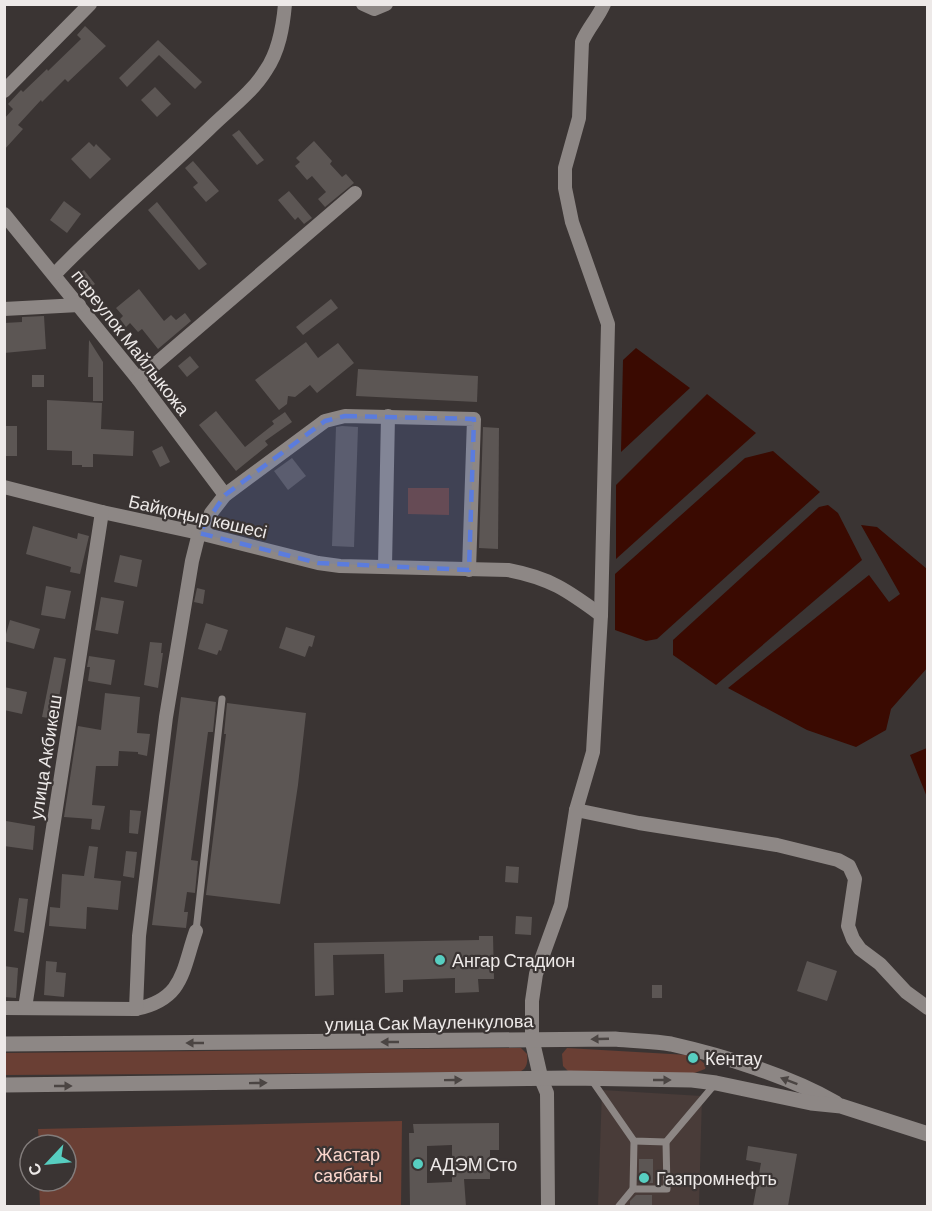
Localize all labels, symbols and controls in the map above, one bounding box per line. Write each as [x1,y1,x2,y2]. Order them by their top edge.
street label: переулок Майлыкожа [67,265,195,420]
street label: Байқоңыр көшесі [127,489,269,543]
street label: улица Акбикеш [24,693,66,821]
place label: Ангар Стадион [452,949,575,971]
marker: Ангар Стадион [433,953,447,967]
street label: улица Сак Мауленкулова [325,1009,534,1035]
one-way arrow [590,1035,609,1044]
one-way arrow [380,1037,399,1047]
one-way arrow [185,1038,204,1048]
place label: Кентау [705,1047,762,1069]
marker: Кентау [686,1051,700,1065]
one-way arrow [443,1075,462,1085]
one-way arrow [653,1075,672,1085]
one-way arrow [779,1075,797,1085]
one-way arrow [248,1078,267,1088]
one-way arrow [53,1081,72,1091]
north arrow [18,1133,78,1193]
park label: Жастар саябағы [314,1143,382,1186]
place label: АДЭМ Сто [430,1153,517,1175]
marker: АДЭМ Сто [411,1157,425,1171]
text: С [23,1160,45,1179]
place label: Газпромнефть [656,1167,777,1189]
marker: Газпромнефть [637,1171,651,1185]

